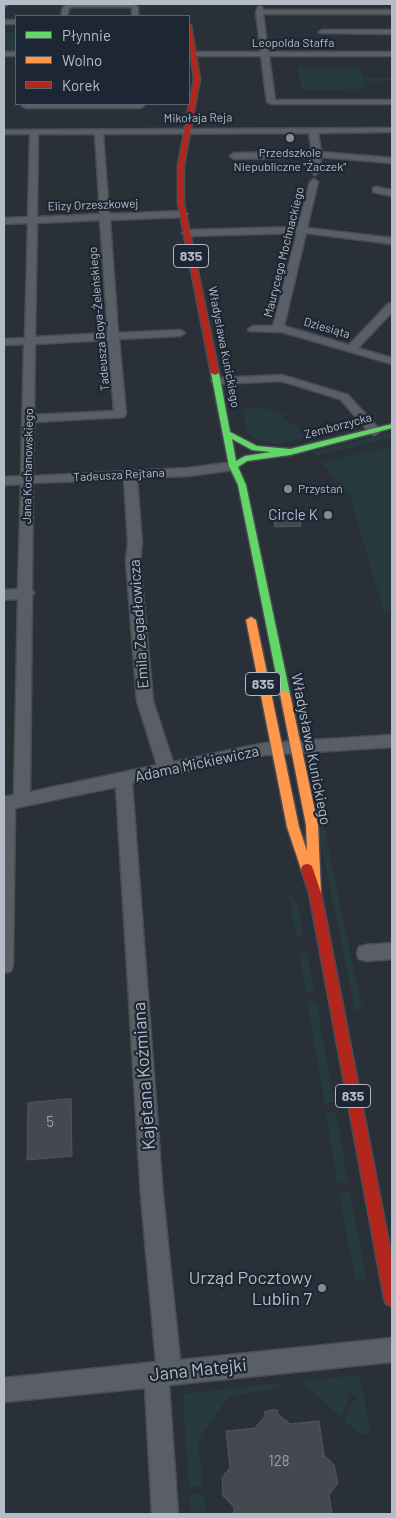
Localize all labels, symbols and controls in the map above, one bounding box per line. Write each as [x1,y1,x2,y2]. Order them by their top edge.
legend [15,15,190,105]
text: Płynnie [62,26,111,44]
street label: Leopolda Staffa [252,36,334,50]
text: Wolno [62,51,102,69]
text: Korek [62,76,100,94]
street label: Mikołaja Reja [164,110,232,126]
marker: Przedszkole Niepubliczne "Żaczek" [284,132,296,144]
place label: Przedszkole Niepubliczne "Żaczek" [234,146,346,174]
street label: Maurycego Mochnackiego [261,185,307,319]
street label: Elizy Orzeszkowej [47,196,139,214]
road number: 835 [174,245,208,268]
street label: Tadeusza Boya-Żeleńskiego [86,246,112,392]
street label: Władysława Kunickiego [205,285,243,409]
street label: Dziesiąta [302,315,352,341]
street label: Jana Kochanowskiego [20,408,36,524]
street label: Zemborzycka [303,410,373,442]
street label: Tadeusza Rejtana [73,465,165,485]
place label: Przystań [298,482,343,496]
marker: Przystań [282,483,294,495]
place label: Circle K [268,506,318,524]
marker: Circle K [322,509,334,521]
street label: Emila Zegadłowicza [126,559,152,689]
road number: 835 [246,672,280,696]
street label: Władysława Kunickiego [287,672,335,826]
street label: Adama Mickiewicza [133,742,261,786]
street label: Kajetana Koźmiana [128,1001,160,1151]
road number: 835 [336,1084,370,1108]
house number: 5 [46,1113,54,1131]
place label: Urząd Pocztowy Lublin 7 [189,1267,312,1310]
marker: Urząd Pocztowy Lublin 7 [316,1282,328,1294]
street label: Jana Matejki [148,1354,248,1386]
house number: 128 [268,1452,290,1470]

